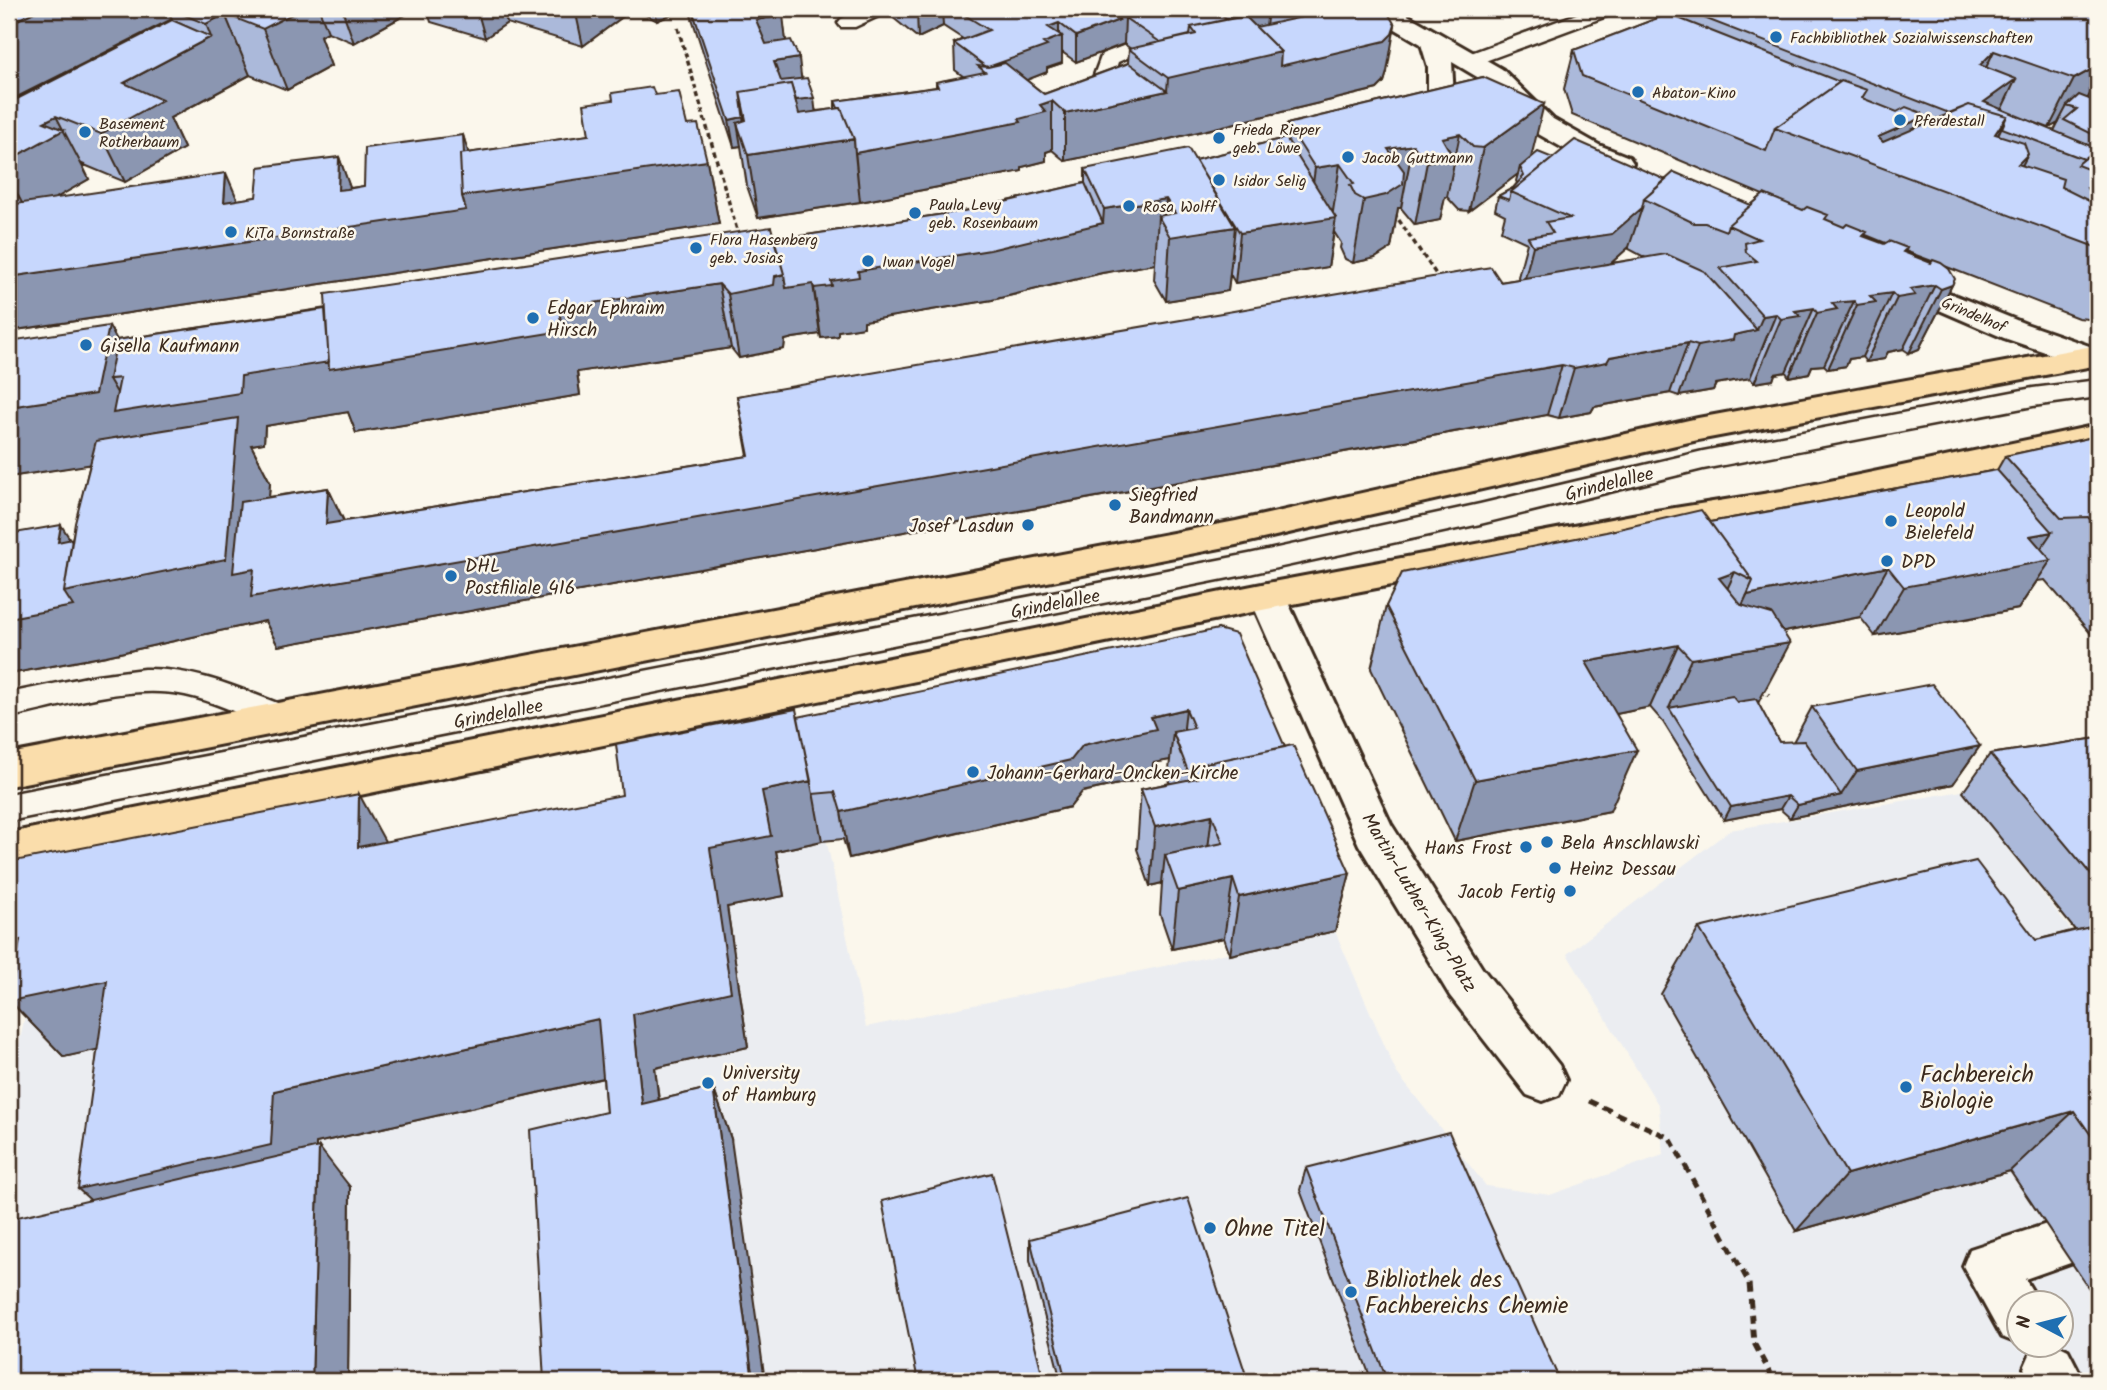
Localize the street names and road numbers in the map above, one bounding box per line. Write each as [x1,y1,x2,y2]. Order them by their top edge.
street label: Grindelhof [1937,291,2012,341]
street label: Grindelallee [1562,459,1657,510]
street label: Grindelallee [1008,582,1103,628]
street label: Grindelallee [451,692,546,738]
street label: Martin-Luther-King-Platz [1353,808,1484,999]

